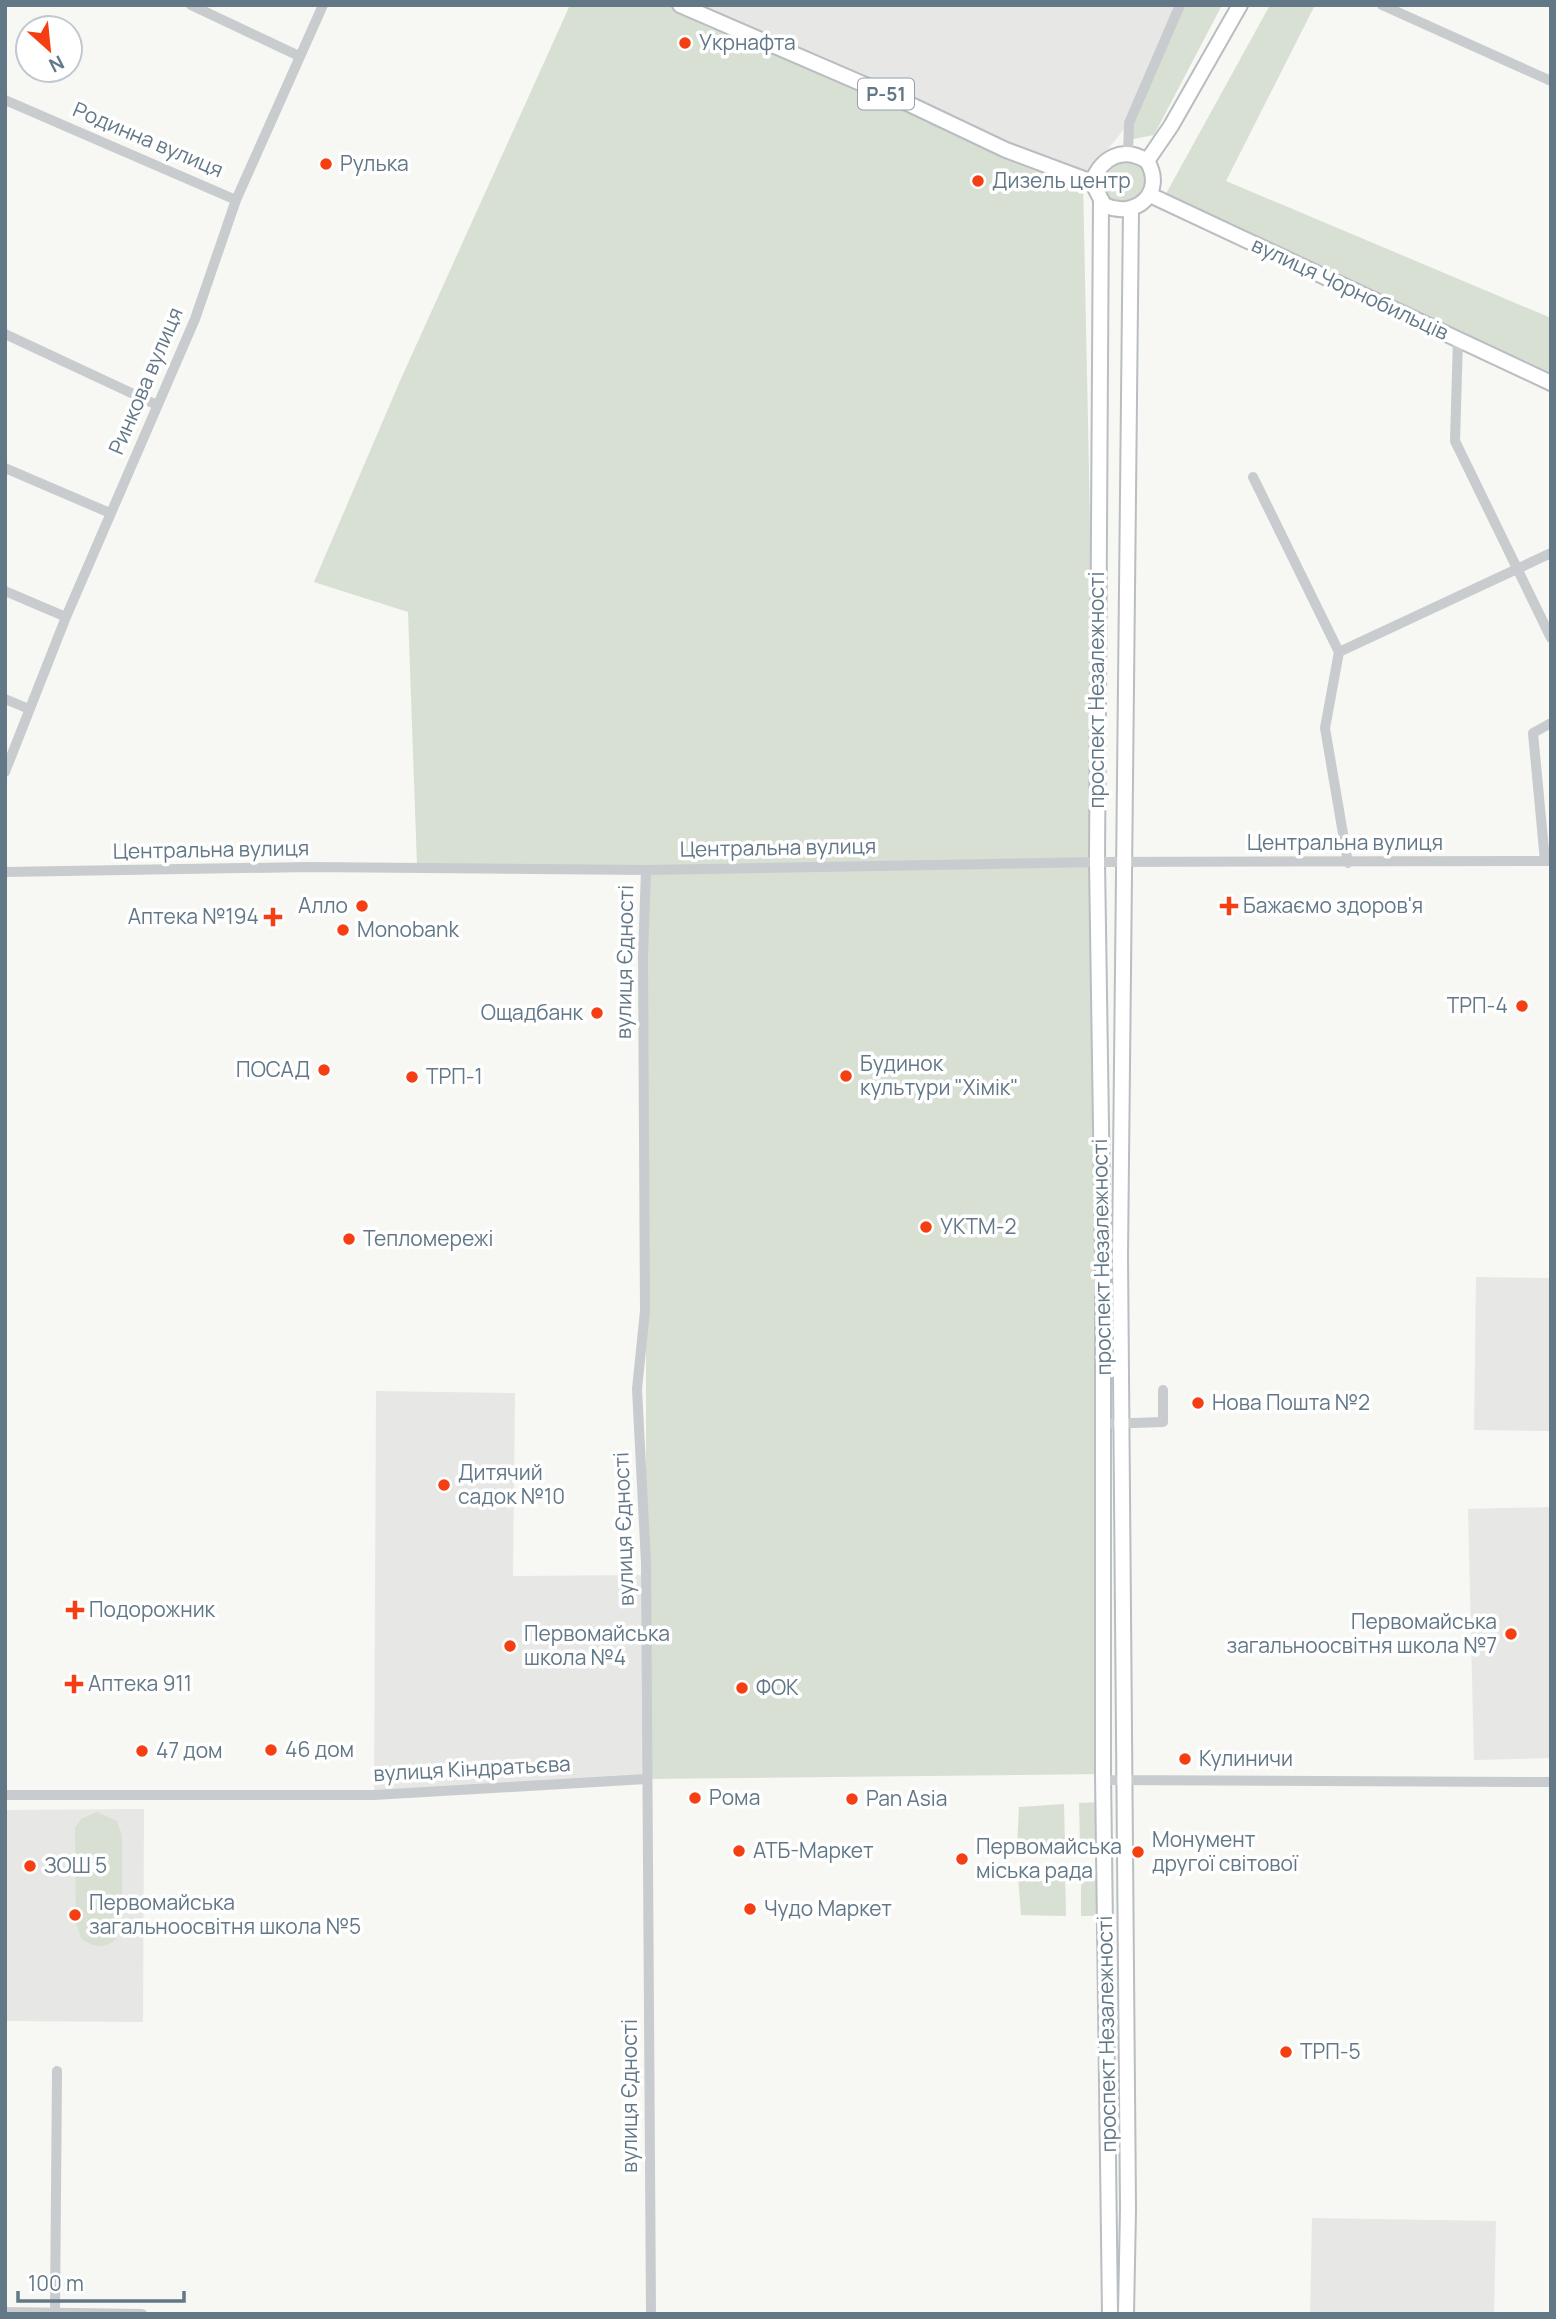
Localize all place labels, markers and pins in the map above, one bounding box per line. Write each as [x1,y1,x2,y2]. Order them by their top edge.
place label: Укрнафта [699,28,796,56]
marker: Укрнафта [677,35,693,51]
place label: Рулька [340,149,409,177]
marker: Рулька [318,156,334,172]
place label: Дизель центр [992,166,1131,194]
marker: Дизель центр [970,173,986,189]
place label: Алло [298,891,348,919]
place label: Бажаємо здоров'я [1243,891,1423,919]
marker: Алло [354,898,370,914]
marker: Бажаємо здоров'я [1221,898,1237,914]
place label: Аптека №194 [128,902,259,930]
marker: Аптека №194 [265,909,281,925]
place label: Monobank [357,915,459,943]
marker: Monobank [335,922,351,938]
place label: ТРП-4 [1447,991,1508,1019]
place label: Ощадбанк [481,998,584,1026]
marker: ТРП-4 [1514,998,1530,1014]
marker: Ощадбанк [589,1005,605,1021]
place label: Будинок культури "Хімік" [860,1049,1018,1101]
place label: ПОСАД [236,1055,310,1083]
marker: ПОСАД [316,1062,332,1078]
place label: ТРП-1 [426,1062,483,1090]
marker: Будинок культури "Хімік" [838,1068,854,1084]
marker: ТРП-1 [404,1069,420,1085]
place label: УКТМ-2 [940,1212,1017,1240]
marker: УКТМ-2 [918,1219,934,1235]
place label: Тепломережі [363,1224,493,1252]
marker: Тепломережі [341,1231,357,1247]
place label: Нова Пошта №2 [1212,1388,1370,1416]
marker: Нова Пошта №2 [1190,1395,1206,1411]
place label: Дитячий садок №10 [458,1458,565,1510]
marker: Дитячий садок №10 [436,1477,452,1493]
place label: Подорожник [89,1595,216,1623]
marker: Подорожник [67,1602,83,1618]
place label: Первомайська загальноосвітня школа №7 [1227,1607,1497,1659]
place label: Первомайська школа №4 [524,1619,670,1671]
marker: Первомайська загальноосвітня школа №7 [1503,1626,1519,1642]
marker: Первомайська школа №4 [502,1638,518,1654]
place label: Аптека 911 [88,1669,192,1697]
place label: ФОК [756,1673,799,1701]
marker: Аптека 911 [66,1676,82,1692]
marker: ФОК [734,1680,750,1696]
place label: 46 дом [285,1735,354,1763]
place label: 47 дом [156,1736,223,1764]
marker: 46 дом [263,1742,279,1758]
marker: 47 дом [134,1743,150,1759]
place label: Кулиничи [1199,1744,1293,1772]
marker: Кулиничи [1177,1751,1193,1767]
place label: Рома [709,1783,760,1811]
place label: Pan Asia [866,1784,947,1812]
marker: Рома [687,1790,703,1806]
marker: Pan Asia [844,1791,860,1807]
place label: Монумент другої світової [1152,1825,1299,1877]
place label: Первомайська мiська рада [976,1832,1122,1884]
place label: АТБ-Маркет [753,1836,874,1864]
marker: АТБ-Маркет [731,1843,747,1859]
marker: Монумент другої світової [1130,1844,1146,1860]
place label: ЗОШ 5 [44,1851,107,1879]
marker: Первомайська мiська рада [954,1851,970,1867]
marker: ЗОШ 5 [22,1858,38,1874]
place label: Первомайська загальноосвітня школа №5 [89,1888,361,1940]
place label: Чудо Маркет [764,1894,892,1922]
marker: Чудо Маркет [742,1901,758,1917]
marker: Первомайська загальноосвітня школа №5 [67,1907,83,1923]
place label: ТРП-5 [1300,2037,1361,2065]
marker: ТРП-5 [1278,2044,1294,2060]

